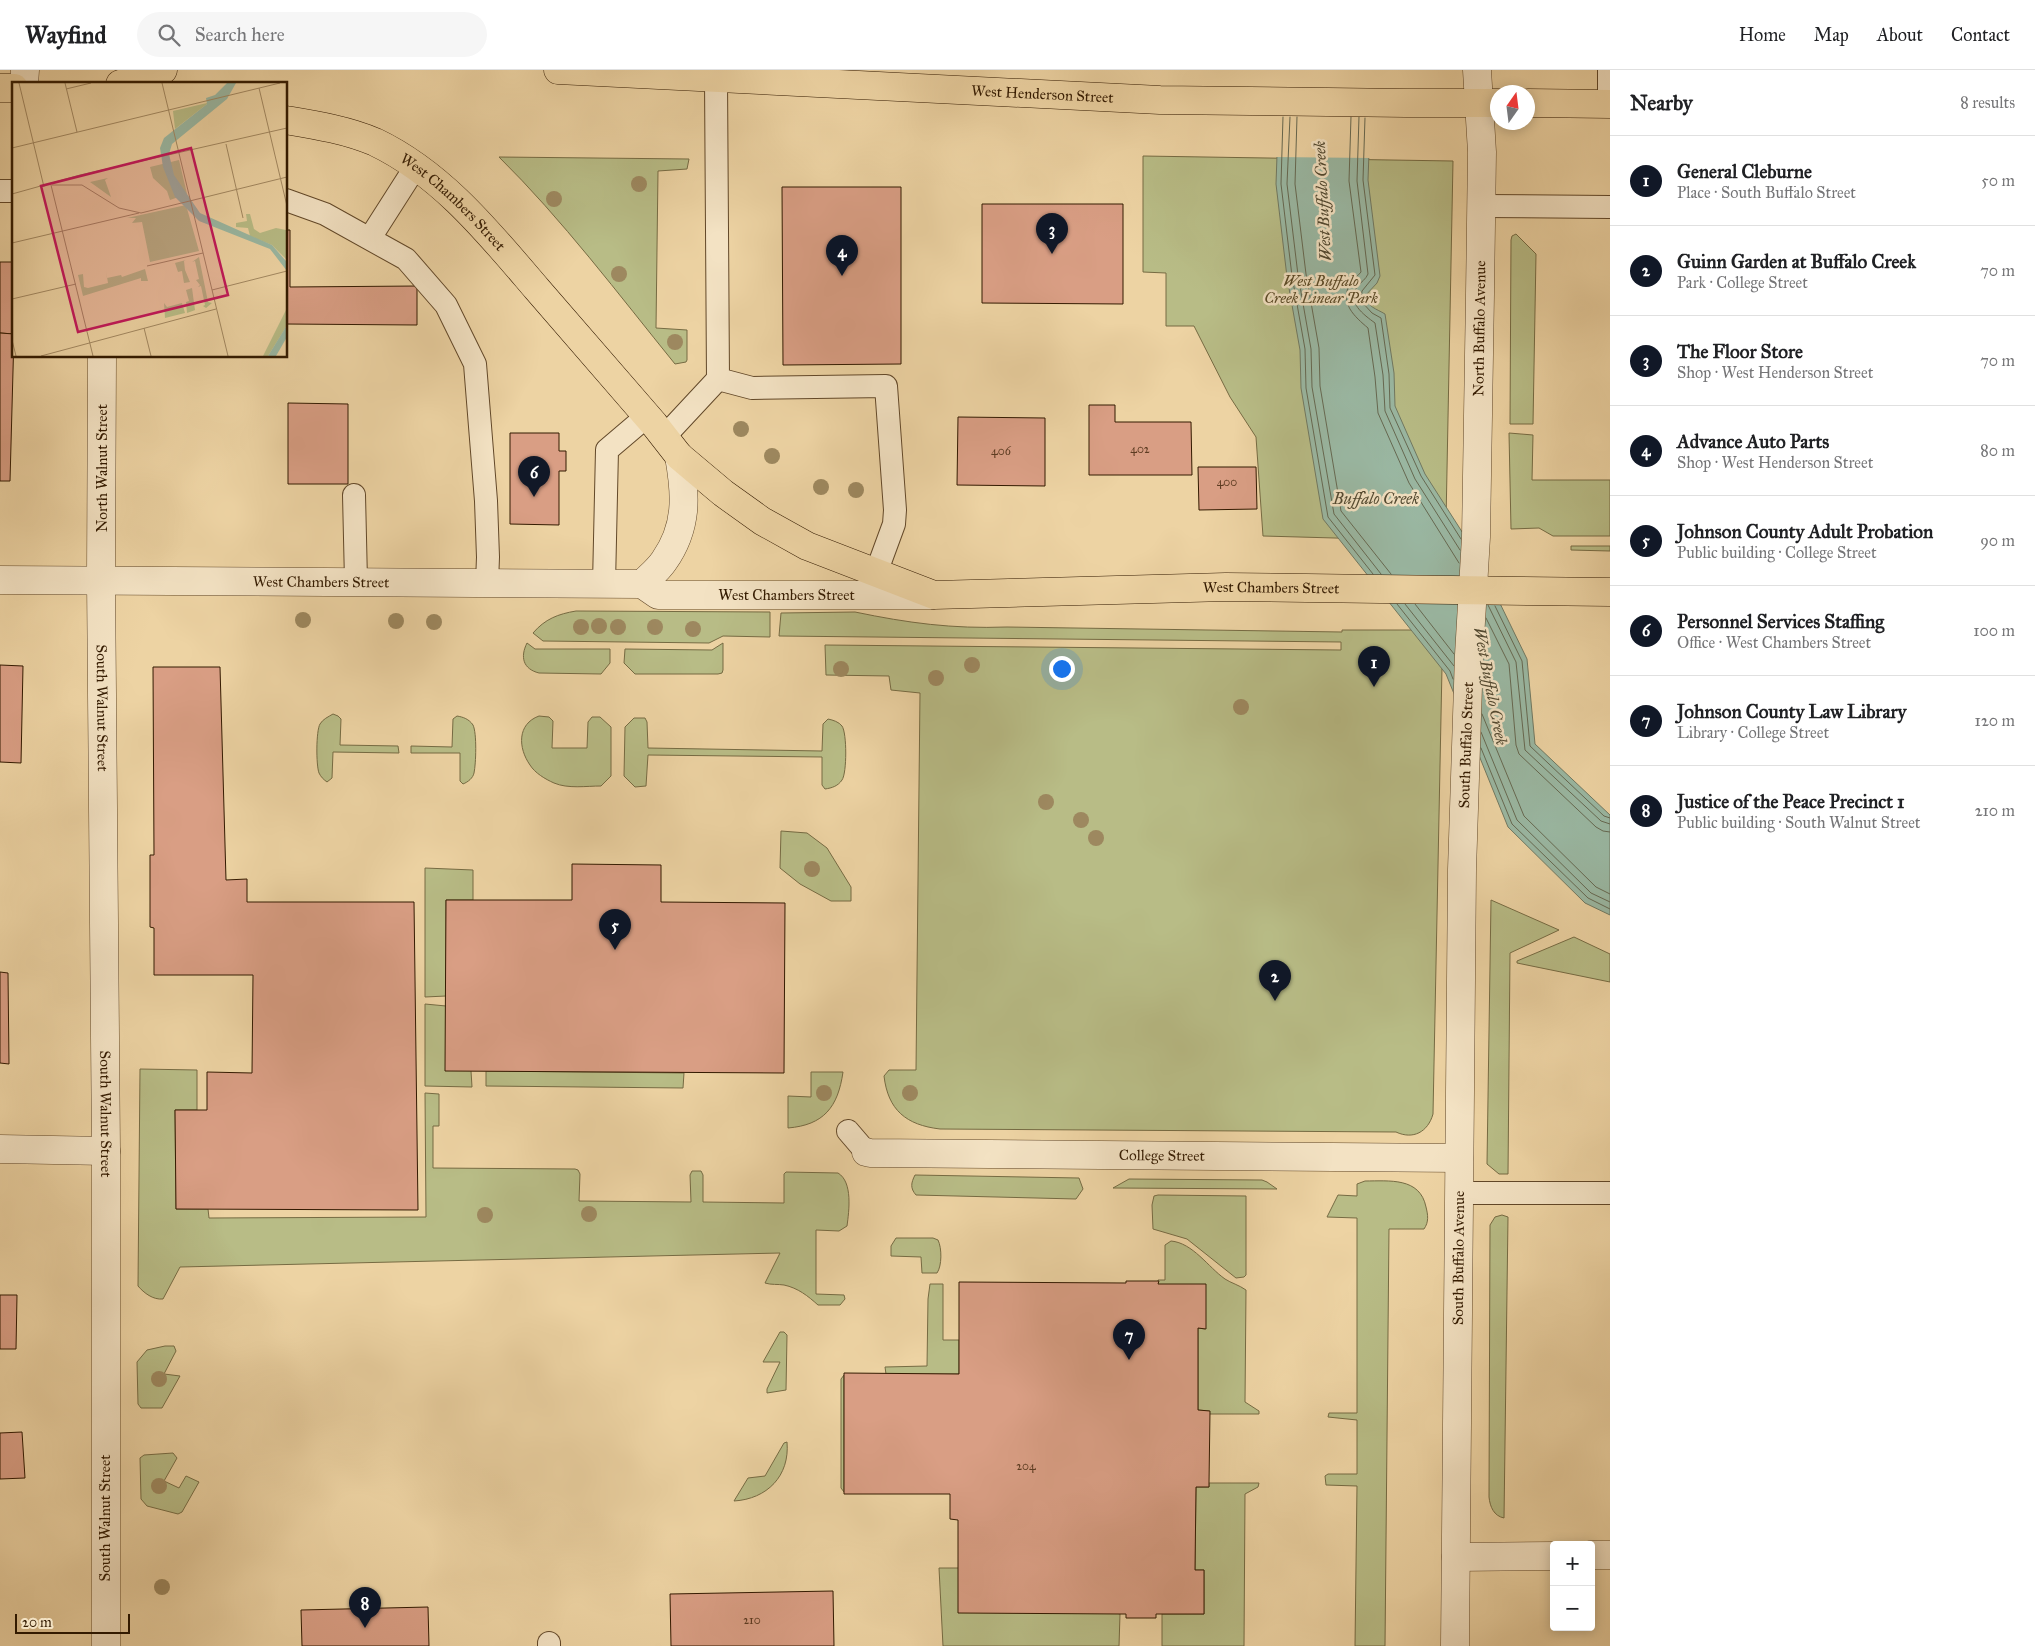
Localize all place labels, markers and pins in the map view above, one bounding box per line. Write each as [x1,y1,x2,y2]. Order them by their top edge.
pin: 3 [1036,213,1068,254]
pin: 4 [826,235,858,276]
pin: 6 [518,456,550,497]
pin: 1 [1358,646,1390,687]
pin: 5 [599,909,631,950]
pin: 2 [1259,960,1291,1001]
pin: 7 [1113,1319,1145,1360]
pin: 8 [349,1587,381,1628]

